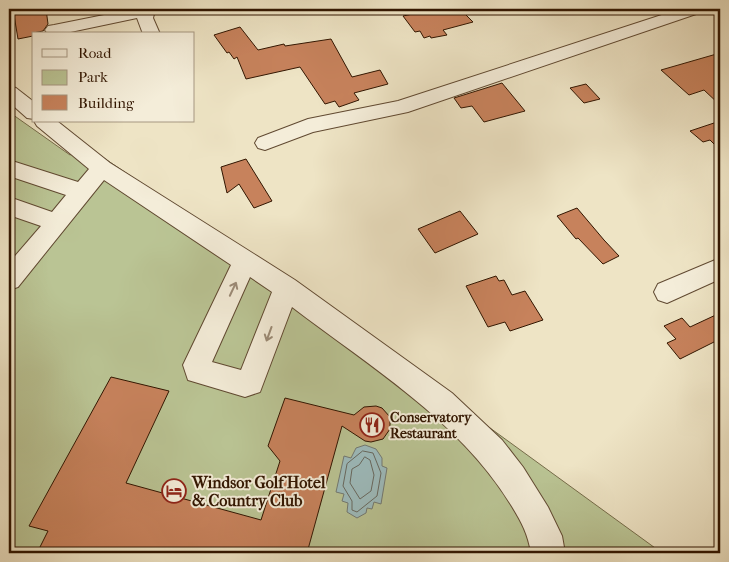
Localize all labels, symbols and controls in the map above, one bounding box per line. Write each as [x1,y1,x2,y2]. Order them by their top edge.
legend [32,32,195,122]
text: Road [78,44,112,62]
text: Park [78,68,108,86]
text: Building [78,94,135,112]
one-way arrow [228,282,238,297]
one-way arrow [264,326,273,341]
place label: Conservatory Restaurant [390,409,473,442]
restaurant icon: Conservatory Restaurant [359,412,385,438]
place label: Windsor Golf Hotel & Country Club [191,473,326,511]
hotel icon: Windsor Golf Hotel & Country Club [161,478,187,504]

